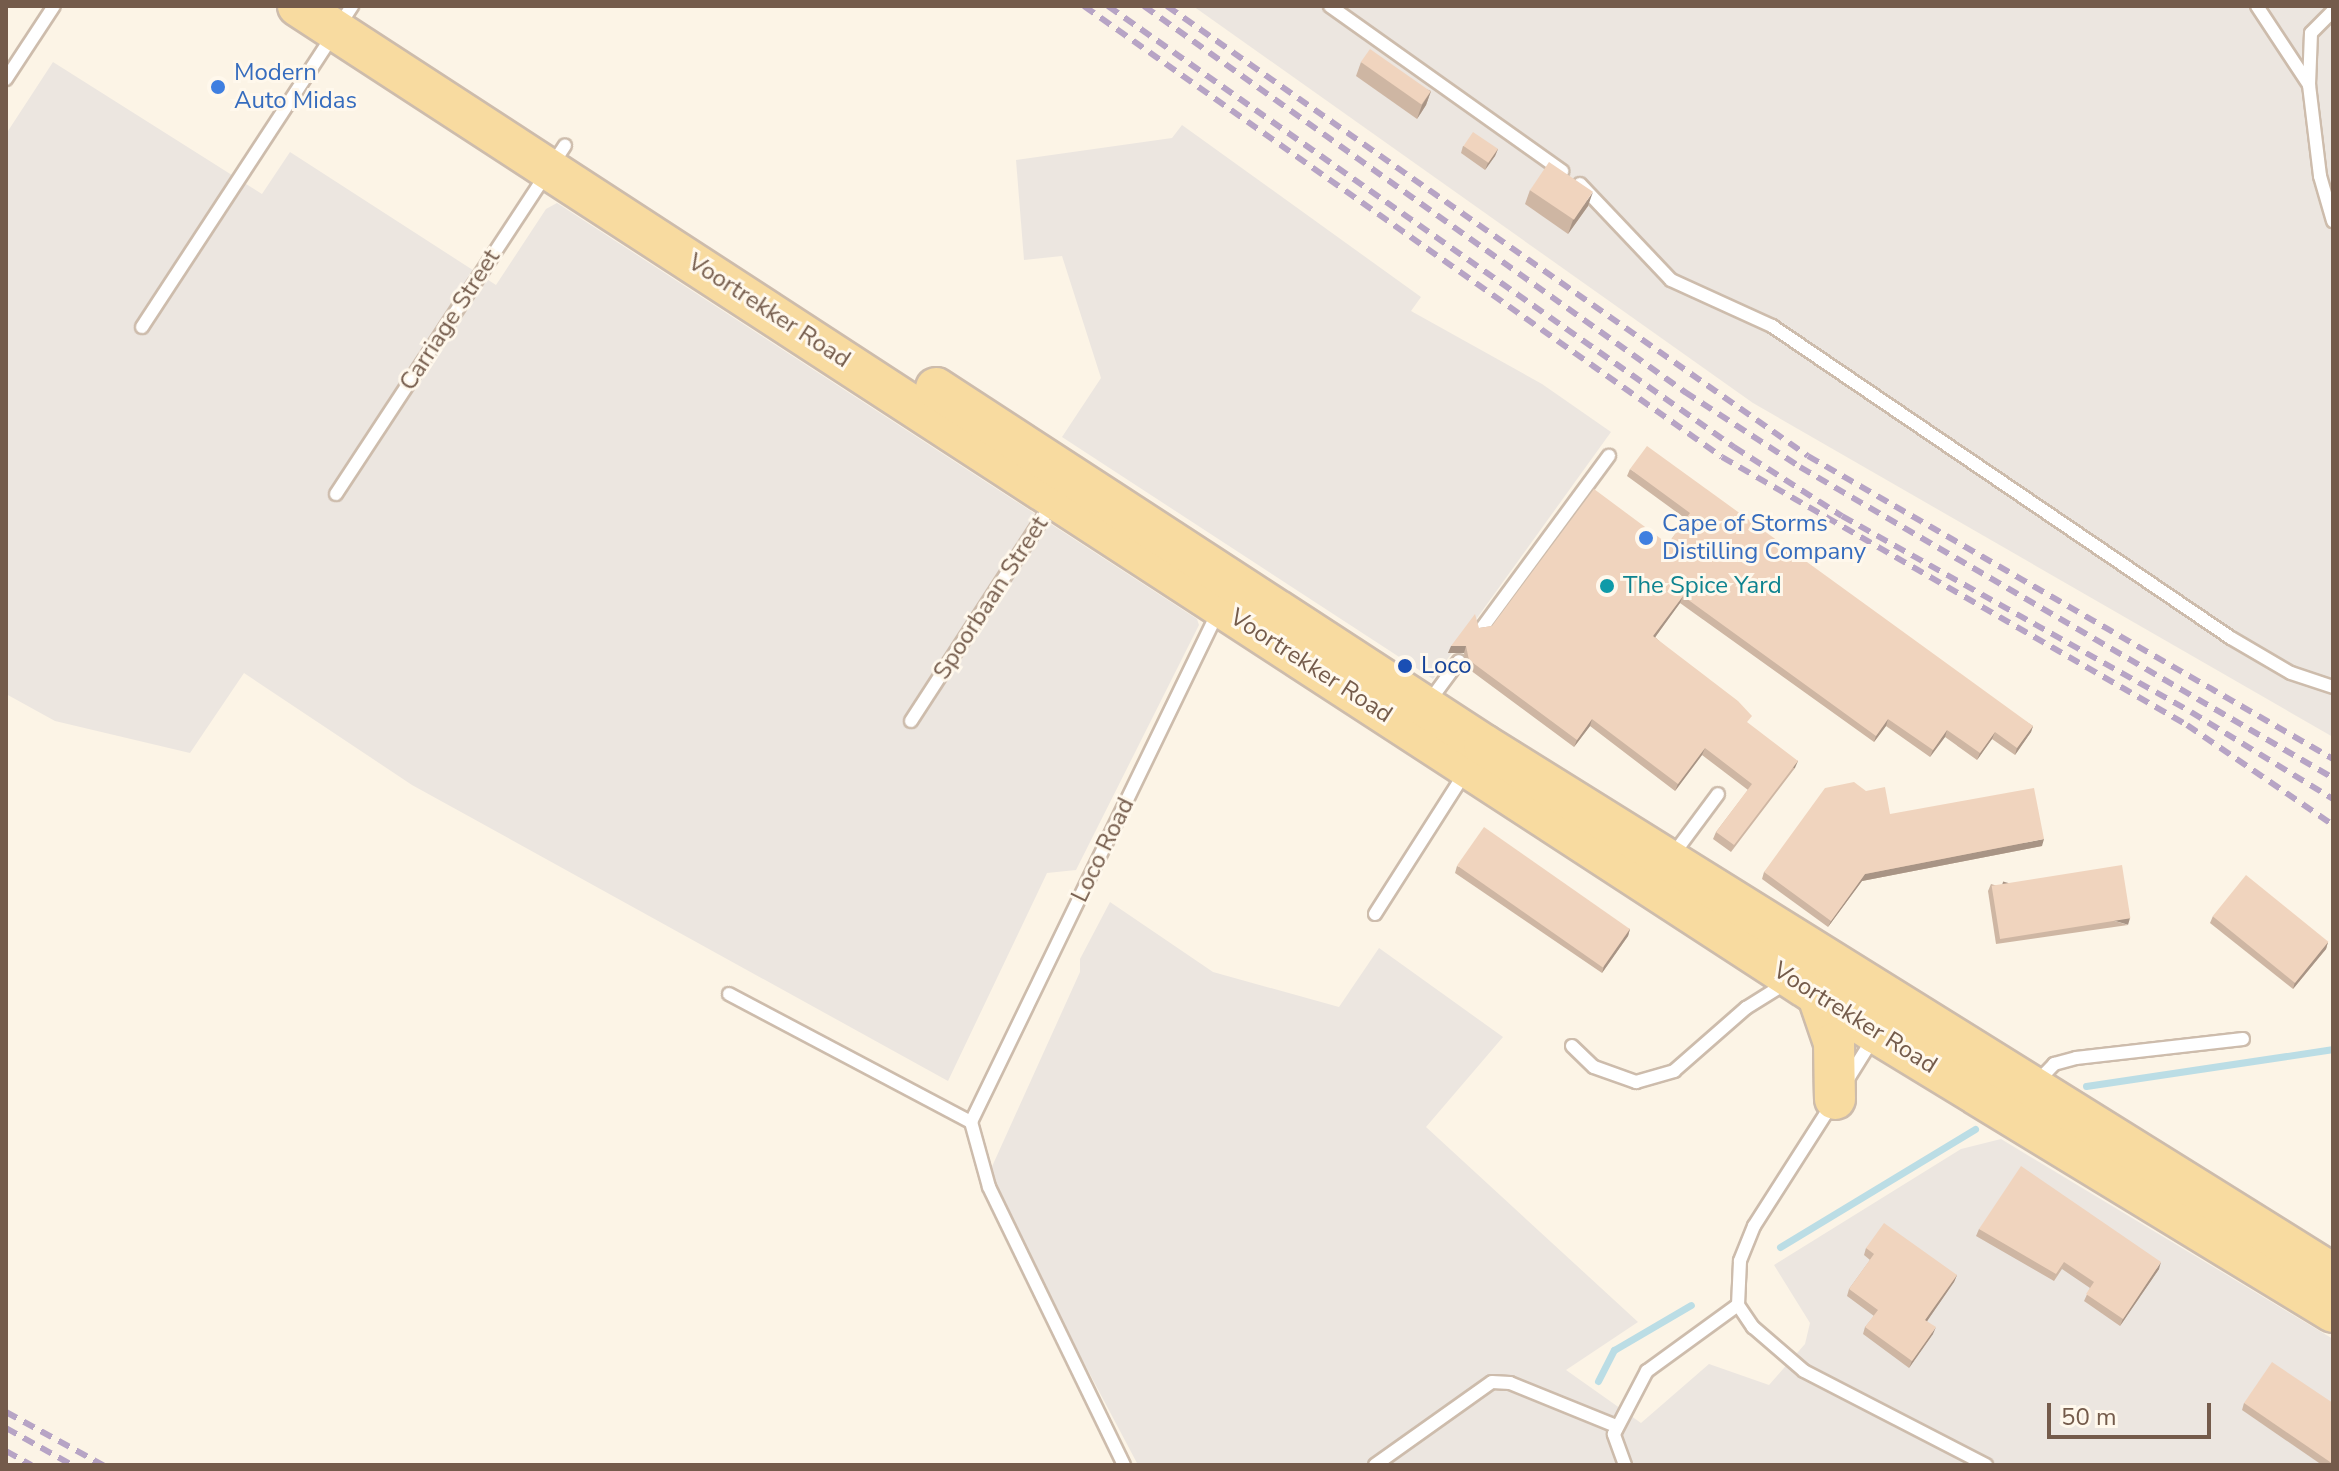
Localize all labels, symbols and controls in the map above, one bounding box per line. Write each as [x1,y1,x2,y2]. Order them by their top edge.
place label: Modern Auto Midas [234,59,357,115]
marker: Modern Auto Midas [209,78,227,96]
street label: Carriage Street [394,244,506,396]
street label: Voortrekker Road [682,248,856,374]
place label: Cape of Storms Distilling Company [1662,510,1866,566]
street label: Spoorbaan Street [928,511,1054,685]
marker: Cape of Storms Distilling Company [1637,529,1655,547]
place label: The Spice Yard [1623,572,1782,600]
marker: The Spice Yard [1598,577,1616,595]
street label: Voortrekker Road [1224,603,1398,729]
place label: Loco [1421,652,1471,680]
marker: Loco [1396,657,1414,675]
street label: Loco Road [1065,793,1141,907]
street label: Voortrekker Road [1768,956,1942,1080]
scale bar [2051,1387,2215,1437]
text: 50 m [2061,1401,2117,1433]

